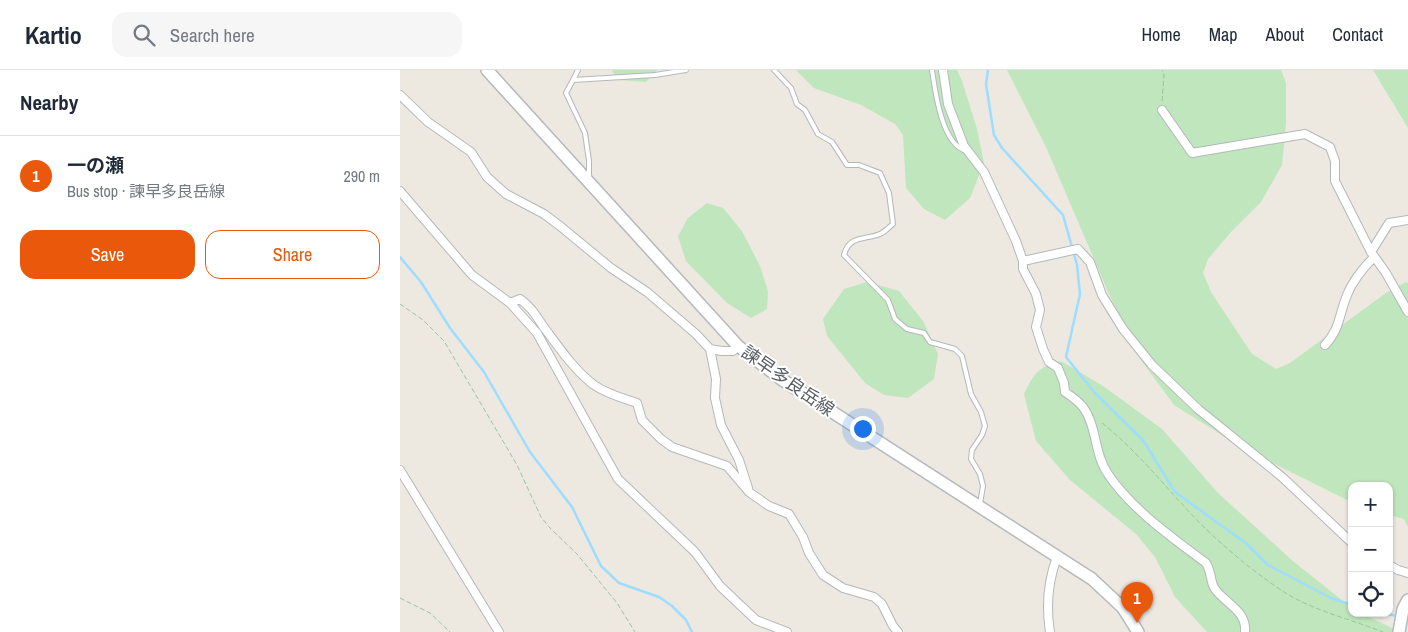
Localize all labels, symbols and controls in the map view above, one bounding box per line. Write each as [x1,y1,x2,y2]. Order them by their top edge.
search box [112,12,462,57]
text: Kartio [25,19,82,51]
icon: search [130,21,158,49]
text: Search here [170,22,255,48]
text: Home [1141,22,1181,47]
text: Map [1209,22,1238,47]
text: About [1266,22,1304,47]
text: Contact [1332,22,1383,47]
text: Nearby [20,88,78,117]
text: 一の瀬 [67,152,124,178]
text: 1 [32,165,40,187]
text: 290 m [344,165,380,187]
text: Bus stop · 諫早多良岳線 [67,180,225,202]
button: Save [20,230,195,279]
button: Share [205,230,380,279]
street label: 諫早多良岳線 [737,339,840,422]
your location [850,416,876,442]
map controls [1348,482,1393,617]
button: + [1348,482,1393,527]
button: − [1348,527,1393,572]
button: locate [1348,572,1393,617]
pin: 1 [1121,582,1153,623]

